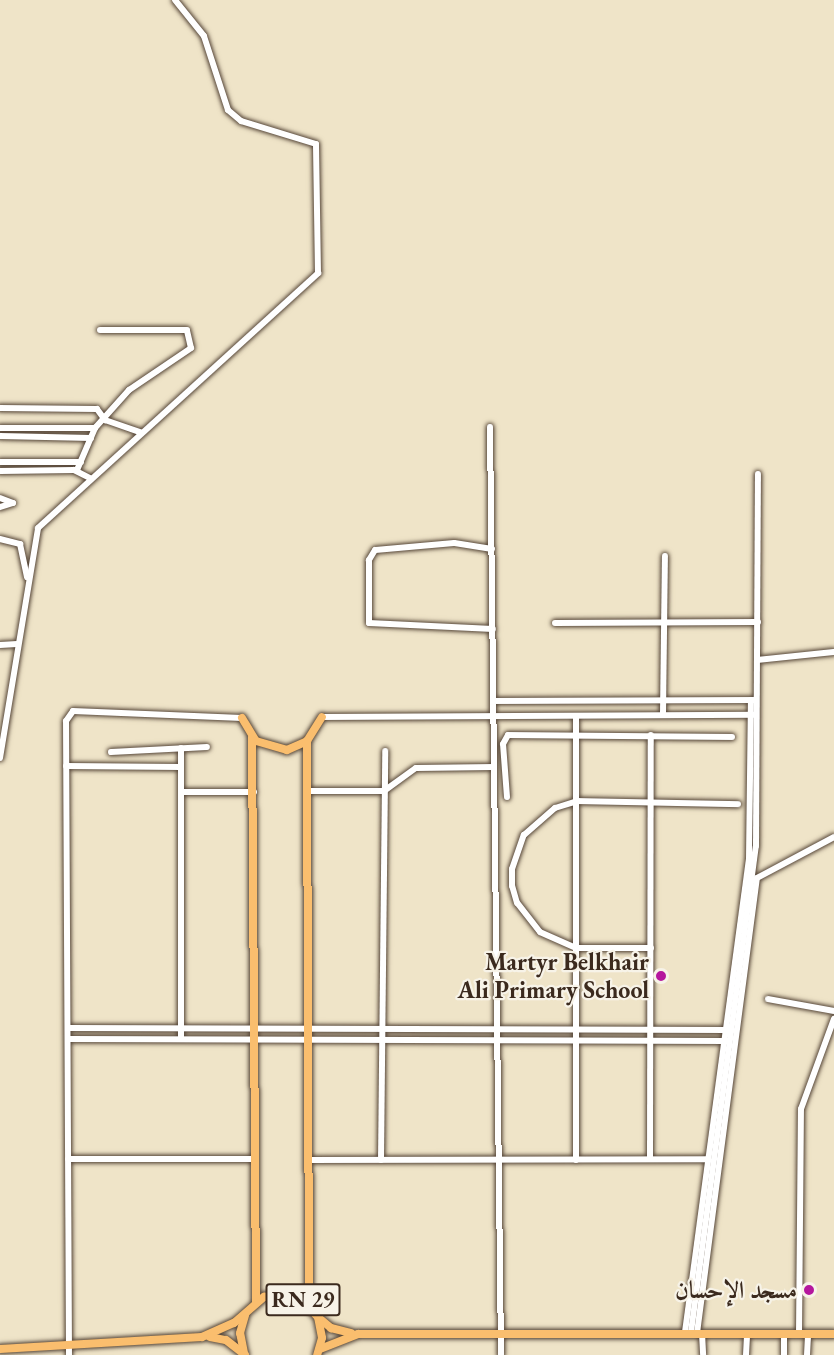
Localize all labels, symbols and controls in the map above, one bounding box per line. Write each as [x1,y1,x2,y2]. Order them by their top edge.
place label: Martyr Belkhair Ali Primary School [458,948,649,1004]
marker: Martyr Belkhair Ali Primary School [654,969,668,983]
place label: مسجد الإحسان [675,1276,797,1304]
road number: RN 29 [264,1281,342,1319]
marker: مسجد الإحسان [802,1283,816,1297]

